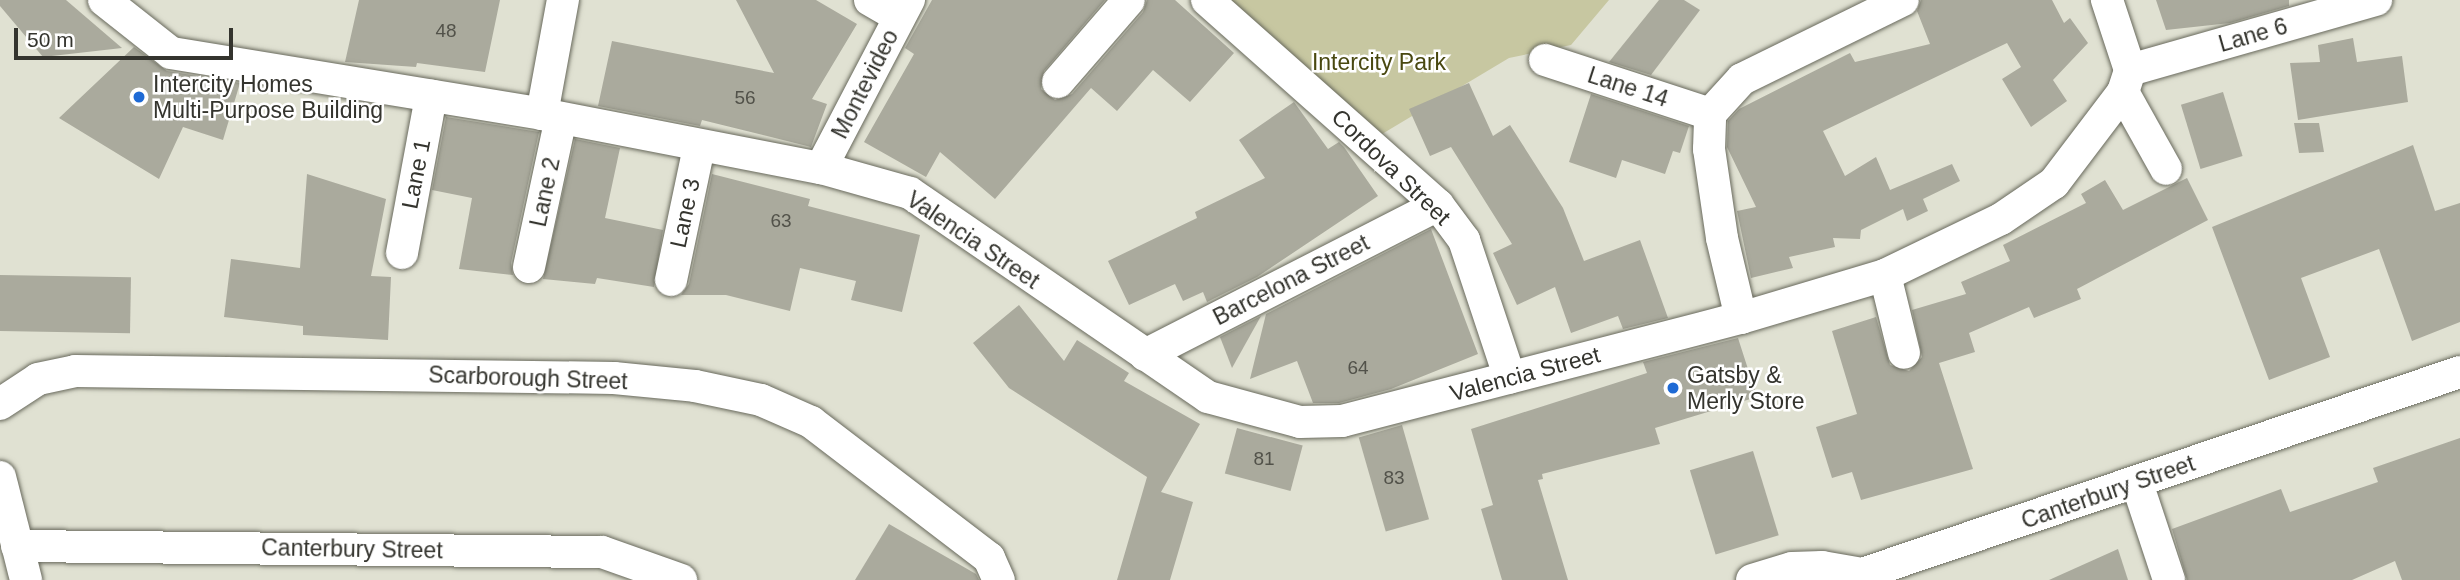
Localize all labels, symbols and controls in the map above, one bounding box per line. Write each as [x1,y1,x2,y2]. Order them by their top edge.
street label: Lane 6 [2215,12,2291,58]
scale bar [18,14,236,58]
house number: 48 [435,20,457,42]
street label: Montevideo [826,25,904,143]
text: 50 m [27,28,74,51]
park label: Intercity Park [1312,48,1446,76]
street label: Lane 14 [1584,61,1672,113]
place label: Intercity Homes Multi-Purpose Building [153,70,383,124]
house number: 56 [734,87,756,109]
marker: Intercity Homes Multi-Purpose Building [131,89,147,105]
street label: Cordova Street [1326,103,1456,231]
street label: Lane 1 [396,137,436,211]
street label: Lane 2 [524,155,566,229]
street label: Lane 3 [664,176,706,250]
street label: Valencia Street [901,185,1045,295]
house number: 63 [770,210,792,232]
street label: Barcelona Street [1208,229,1374,331]
street label: Valencia Street [1447,341,1603,407]
house number: 64 [1347,357,1369,379]
street label: Scarborough Street [428,361,628,395]
place label: Gatsby & Merly Store [1687,361,1805,415]
marker: Gatsby & Merly Store [1665,380,1681,396]
house number: 81 [1253,448,1275,470]
street label: Canterbury Street [2018,449,2198,535]
house number: 83 [1383,467,1405,489]
street label: Canterbury Street [261,534,443,564]

